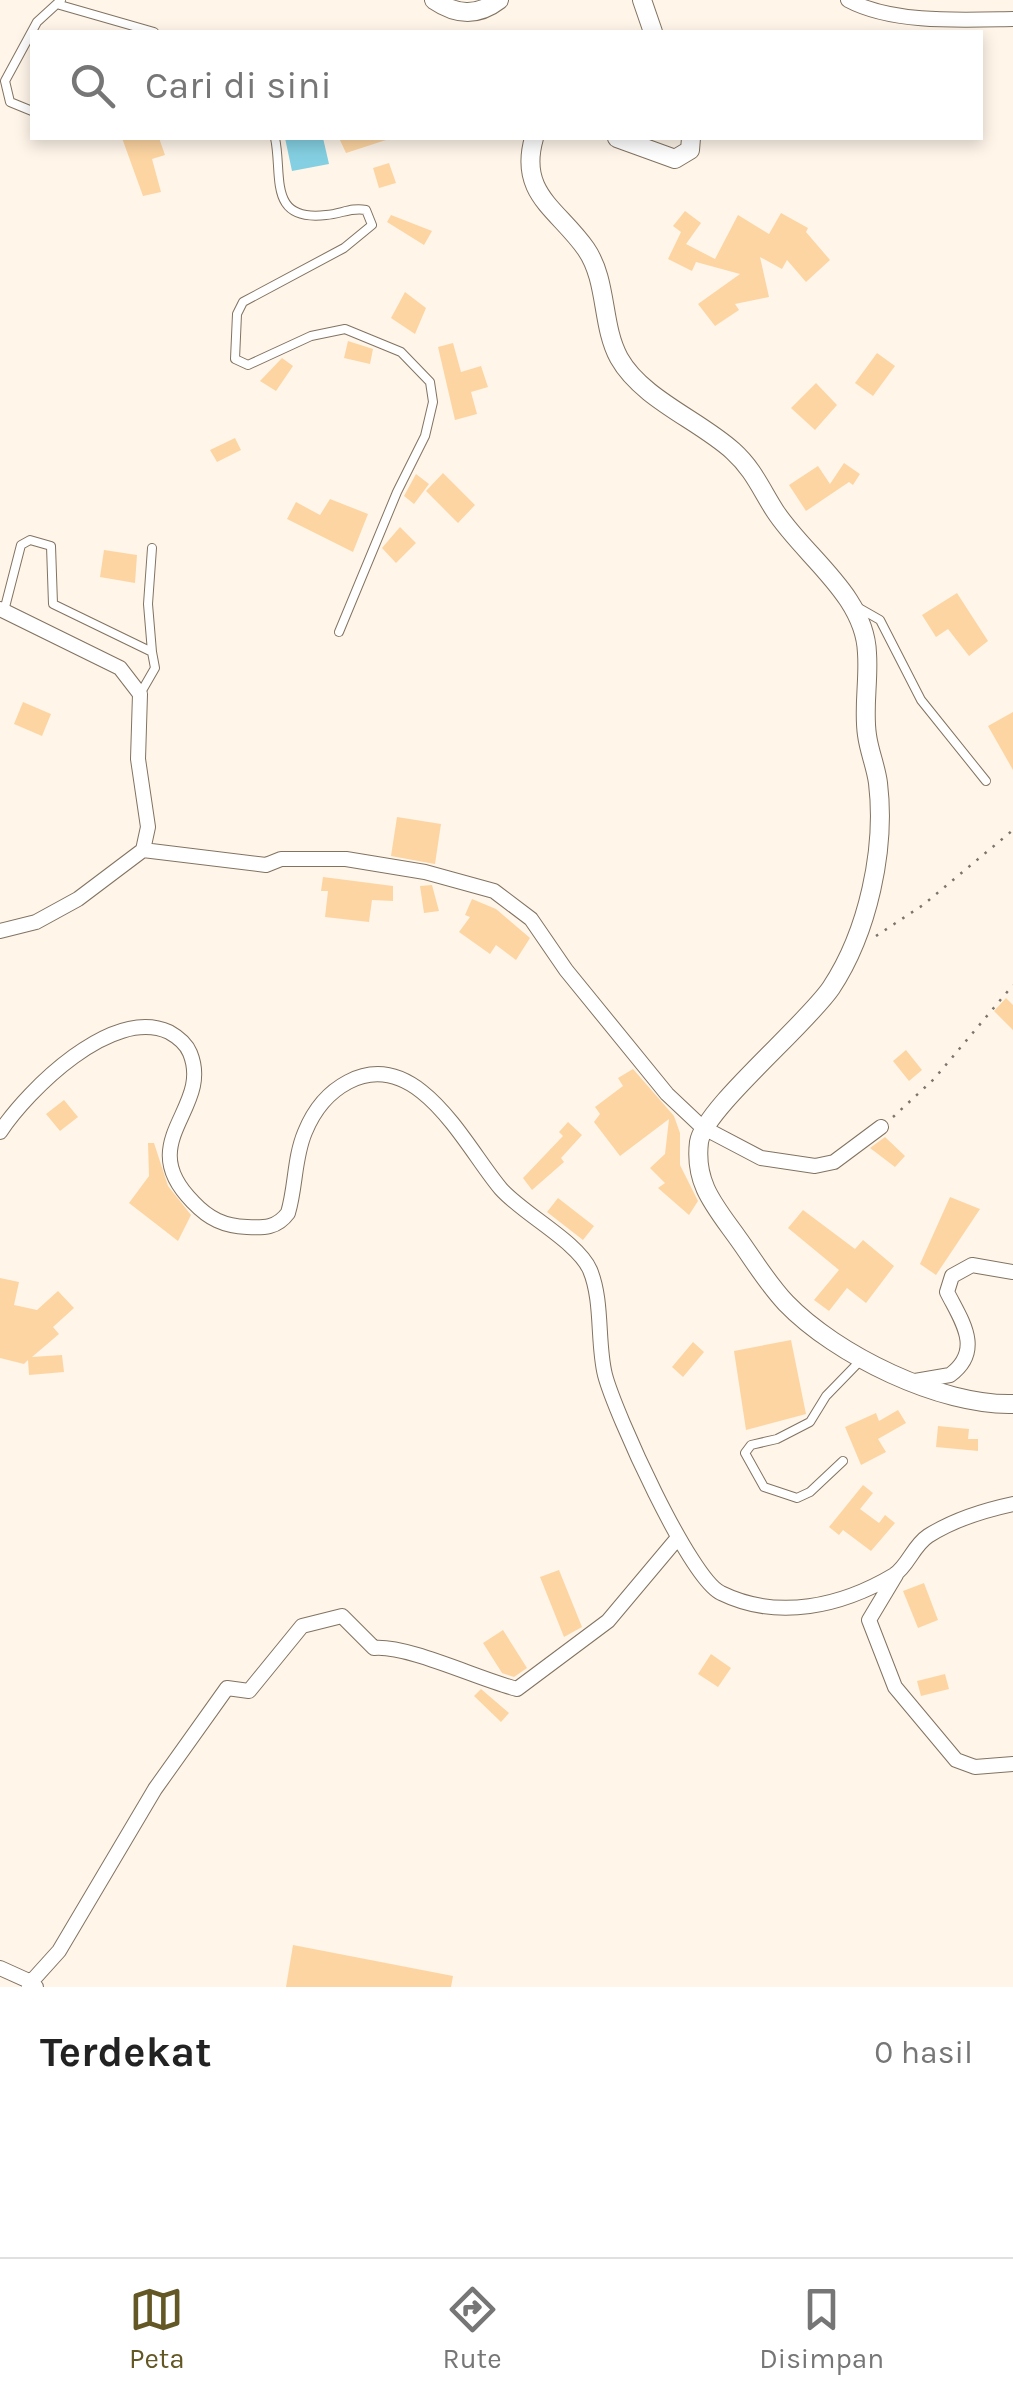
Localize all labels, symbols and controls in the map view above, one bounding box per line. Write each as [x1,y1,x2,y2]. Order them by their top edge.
search box [30,30,983,140]
icon: search [65,58,120,113]
text: Cari di sini [145,63,332,108]
text: Terdekat [40,2027,212,2077]
text: 0 hasil [874,2034,973,2071]
tab: Peta [129,2282,185,2375]
tab: Rute [443,2282,502,2375]
tab: Disimpan [759,2282,884,2375]

